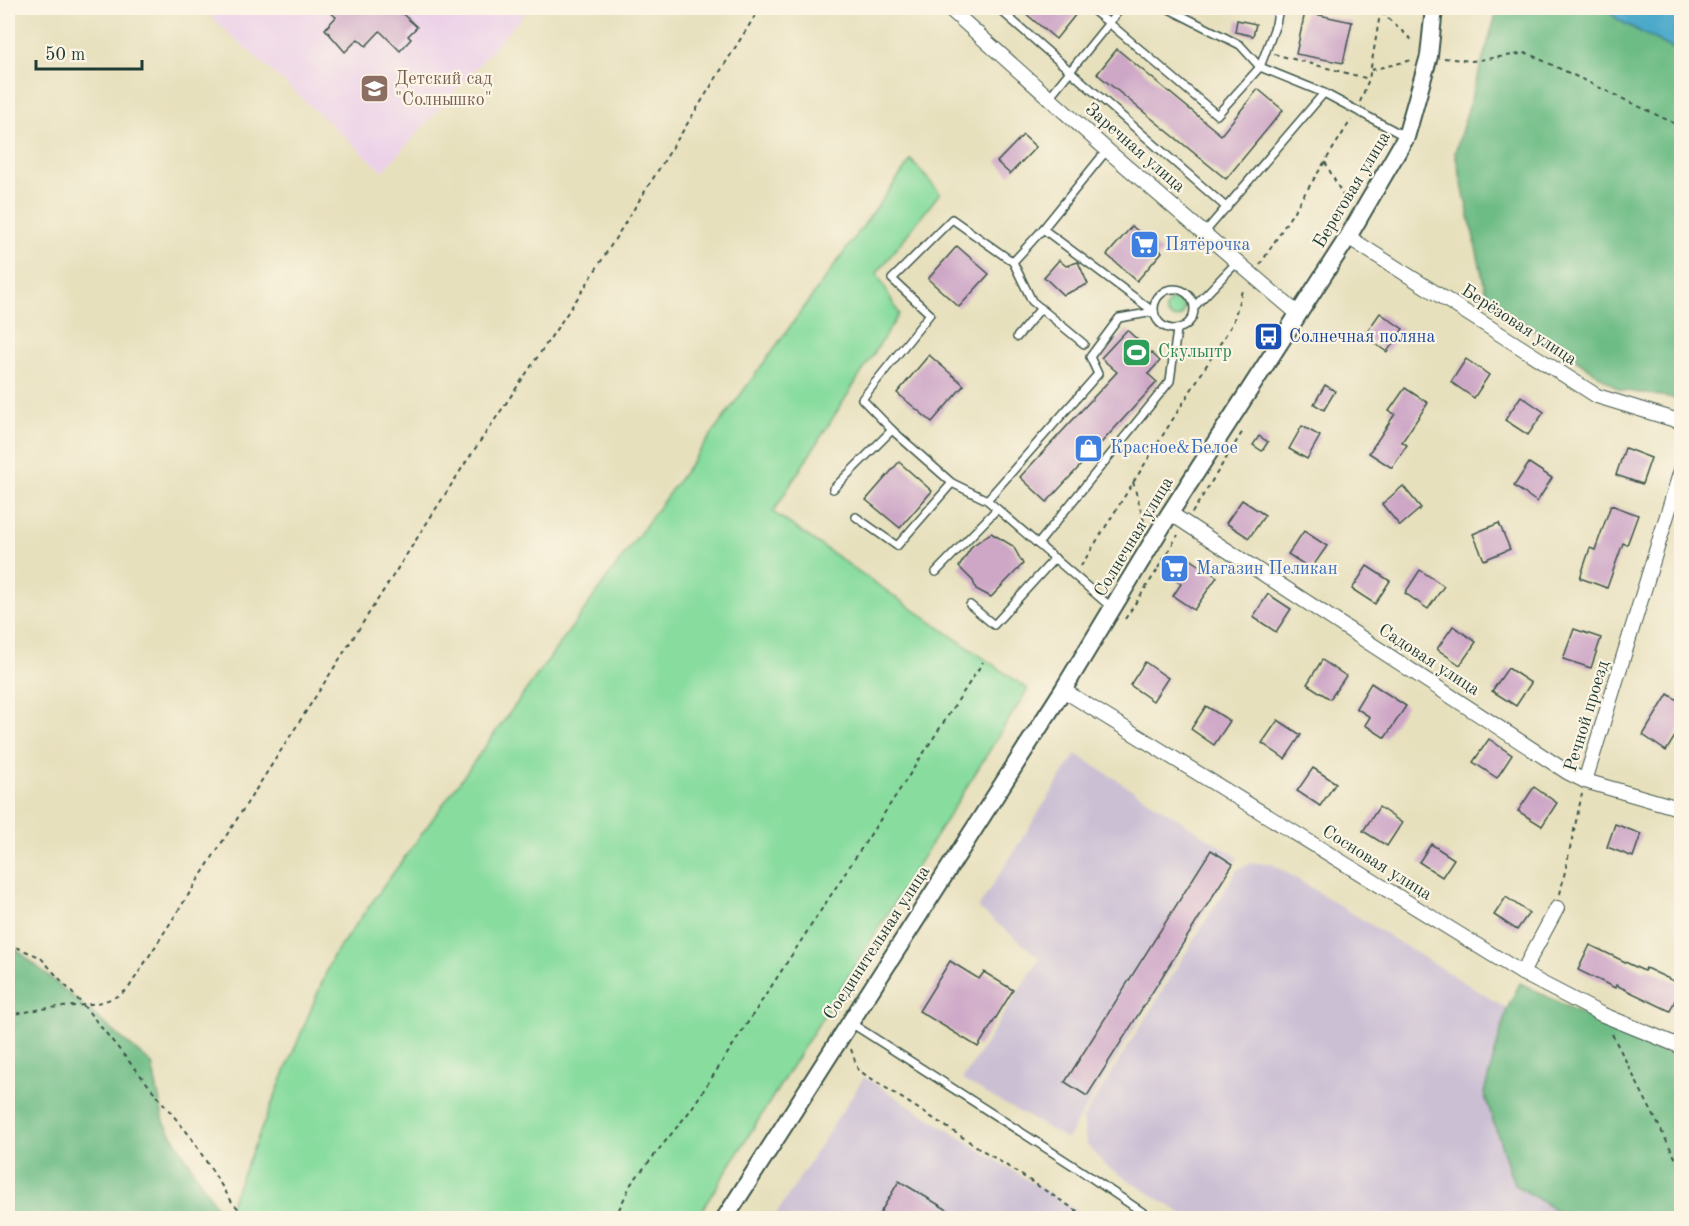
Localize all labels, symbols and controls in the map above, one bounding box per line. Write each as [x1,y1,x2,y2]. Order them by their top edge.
scale bar [36,33,142,71]
text: 50 m [45,46,85,64]
place label: Детский сад "Солнышко" [395,70,492,109]
school or university icon: Детский сад "Солнышко" [358,73,390,105]
street label: Заречная улица [1082,100,1189,196]
street label: Береговая улица [1310,129,1394,251]
supermarket icon: Пятёрочка [1128,229,1160,261]
place label: Пятёрочка [1165,236,1251,254]
street label: Берёзовая улица [1458,281,1580,369]
bus stop icon: Солнечная поляна [1252,321,1284,353]
place label: Солнечная поляна [1289,328,1435,346]
sports icon: Скульптр [1121,336,1153,368]
place label: Скульптр [1158,343,1232,361]
shop icon: Красное&Белое [1073,432,1105,464]
place label: Красное&Белое [1110,439,1238,457]
street label: Солнечная улица [1091,474,1177,600]
supermarket icon: Магазин Пеликан [1159,553,1191,585]
place label: Магазин Пеликан [1196,560,1338,578]
street label: Садовая улица [1375,621,1483,699]
street label: Речной проезд [1562,658,1612,774]
street label: Сосновая улица [1319,822,1435,904]
street label: Соединительная улица [820,863,934,1023]

